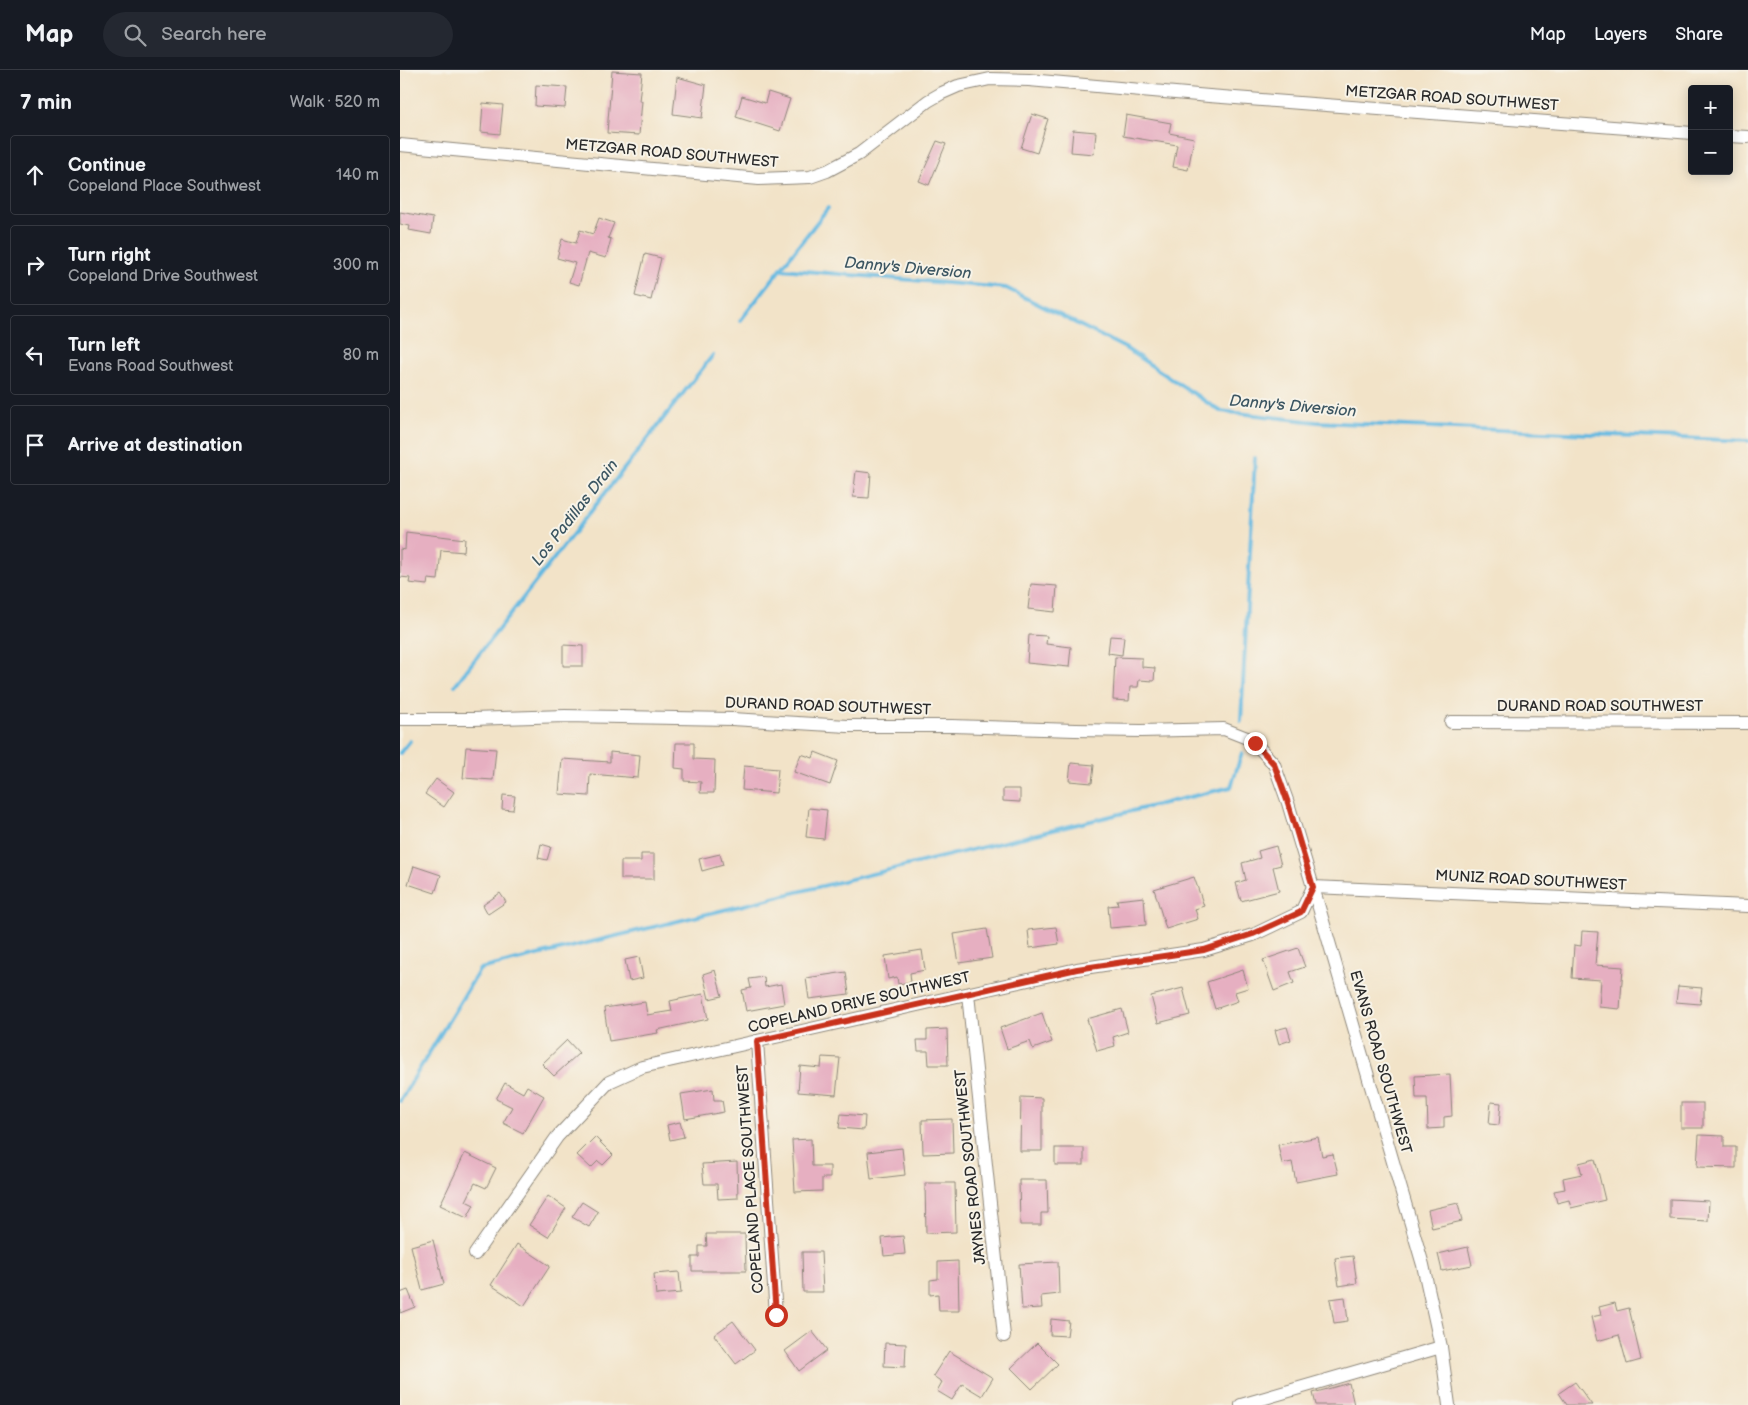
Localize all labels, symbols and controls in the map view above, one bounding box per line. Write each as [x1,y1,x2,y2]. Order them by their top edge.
search box [103,12,453,57]
text: Map [25,20,73,49]
icon: search [121,21,149,49]
text: Search here [161,23,267,46]
text: Map [1530,24,1566,45]
text: Layers [1594,24,1647,45]
text: Share [1675,24,1723,45]
street label: METZGAR ROAD SOUTHWEST [1345,82,1559,115]
map controls [1688,85,1733,175]
button: + [1688,85,1733,130]
text: 7 min [20,90,72,115]
text: Walk · 520 m [290,93,380,112]
button: − [1688,130,1733,175]
street label: METZGAR ROAD SOUTHWEST [565,135,779,172]
text: Continue [68,154,146,177]
icon: ahead [21,161,49,189]
text: 140 m [336,166,379,185]
text: Copeland Place Southwest [68,177,261,196]
text: Turn right [68,244,151,267]
icon: right [21,251,49,279]
water label: Danny's Diversion [844,253,972,284]
text: 300 m [333,256,379,275]
text: Copeland Drive Southwest [68,267,258,286]
text: Turn left [68,334,140,357]
icon: left [21,341,49,369]
text: 80 m [343,346,379,365]
text: Evans Road Southwest [68,357,233,376]
water label: Danny's Diversion [1229,391,1357,422]
icon: arrive [21,431,49,459]
text: Arrive at destination [68,434,243,457]
water label: Los Padillas Drain [528,456,623,570]
street label: DURAND ROAD SOUTHWEST [724,693,931,720]
street label: DURAND ROAD SOUTHWEST [1497,697,1703,716]
route end [1244,732,1267,755]
street label: MUNIZ ROAD SOUTHWEST [1435,866,1627,895]
street label: COPELAND DRIVE SOUTHWEST [746,968,972,1037]
street label: EVANS ROAD SOUTHWEST [1345,968,1416,1156]
street label: COPELAND PLACE SOUTHWEST [733,1064,768,1294]
street label: JAYNES ROAD SOUTHWEST [951,1068,990,1266]
route start [765,1304,788,1327]

